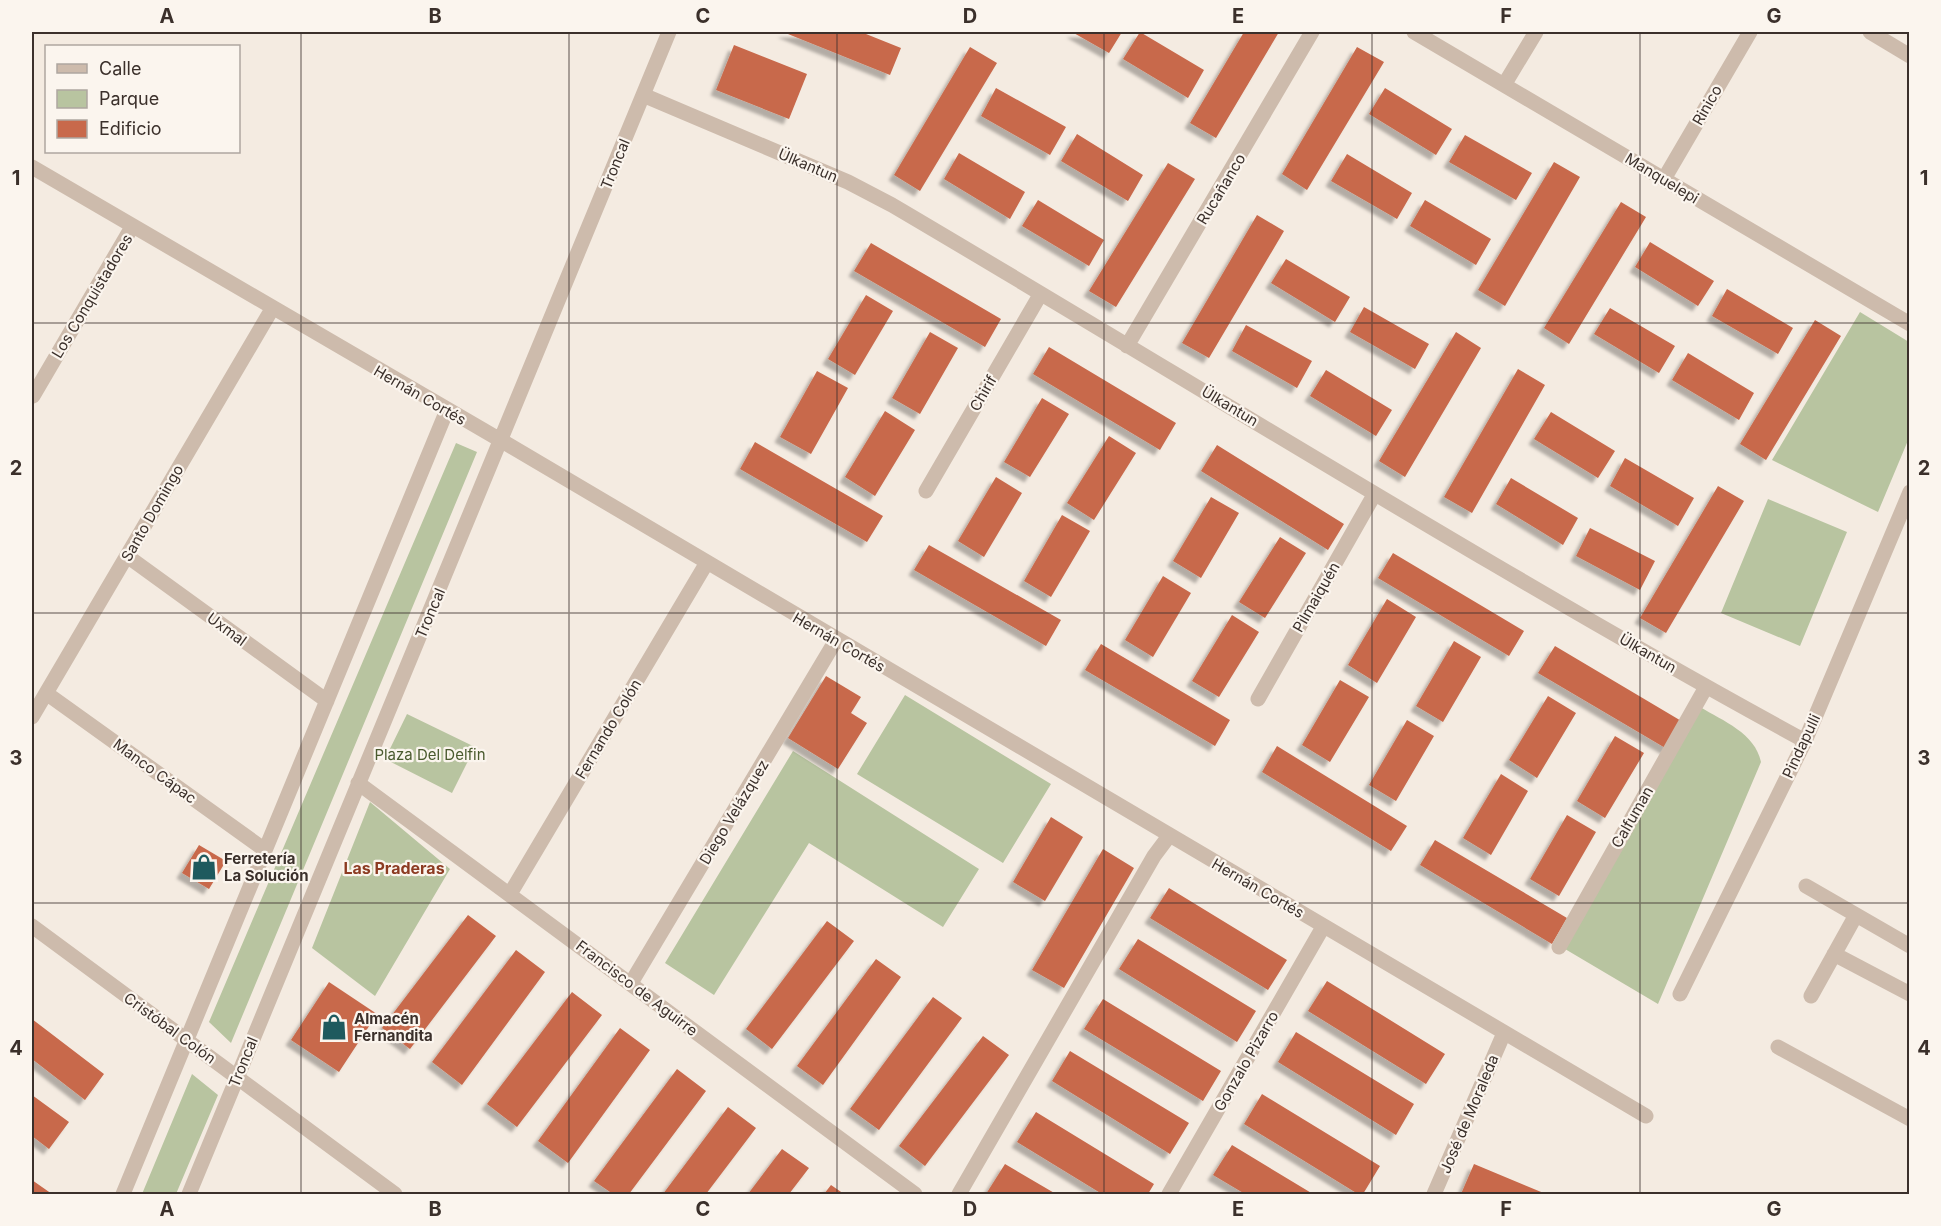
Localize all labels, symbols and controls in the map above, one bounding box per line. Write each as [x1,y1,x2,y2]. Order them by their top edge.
text: A [160,4,175,28]
text: B [428,4,442,28]
text: C [696,4,710,28]
text: D [963,4,977,28]
text: E [1232,4,1244,28]
text: F [1500,4,1512,28]
text: G [1766,4,1782,28]
legend [45,45,240,153]
text: Calle [99,58,141,79]
street label: Rinico [1688,81,1726,129]
text: Parque [99,88,159,109]
text: Edificio [99,118,162,139]
street label: Troncal [596,136,634,192]
street label: Ülkantun [775,144,841,186]
street label: Manquelepi [1622,149,1702,207]
street label: Rucañanco [1192,150,1250,228]
text: 1 [12,166,20,190]
text: 1 [1920,166,1928,190]
street label: Los Conquistadores [47,230,137,362]
street label: Hernán Cortés [370,361,470,429]
street label: Chirif [965,371,1001,414]
street label: Ülkantun [1198,382,1262,430]
text: 2 [10,456,22,480]
text: 2 [1918,456,1930,480]
street label: Santo Domingo [117,461,187,565]
street label: Pilmaiquén [1288,559,1344,635]
street label: Troncal [411,585,449,641]
street label: Uxmal [203,608,251,650]
street label: Hernán Cortés [789,608,889,676]
street label: Ülkantun [1616,629,1680,677]
street label: Fernando Colón [571,676,645,782]
street label: Pindapulli [1778,711,1824,781]
street label: Manco Cápac [110,734,200,808]
park label: Plaza Del Delfin [374,745,486,764]
text: 3 [10,746,22,770]
text: 3 [1918,746,1930,770]
street label: Diego Velázquez [695,756,773,868]
street label: Calfuman [1607,783,1657,851]
place label: Ferretería La Solución [224,849,309,885]
shop icon: Ferretería La Solución [189,852,219,882]
street label: Hernán Cortés [1208,854,1308,922]
district label: Las Praderas [343,858,445,878]
street label: Francisco de Aguirre [572,936,702,1040]
street label: Cristóbal Colón [120,988,220,1068]
street label: Gonzalo Pizarro [1210,1007,1282,1115]
place label: Almacén Fernandita [354,1009,433,1045]
shop icon: Almacén Fernandita [319,1012,349,1042]
street label: Troncal [224,1034,262,1090]
text: 4 [9,1036,23,1060]
text: 4 [1917,1036,1931,1060]
street label: José de Moraleda [1435,1052,1503,1176]
text: A [160,1197,175,1221]
text: B [428,1197,442,1221]
text: C [696,1197,710,1221]
text: D [963,1197,977,1221]
text: E [1232,1197,1244,1221]
text: F [1500,1197,1512,1221]
text: G [1766,1197,1782,1221]

